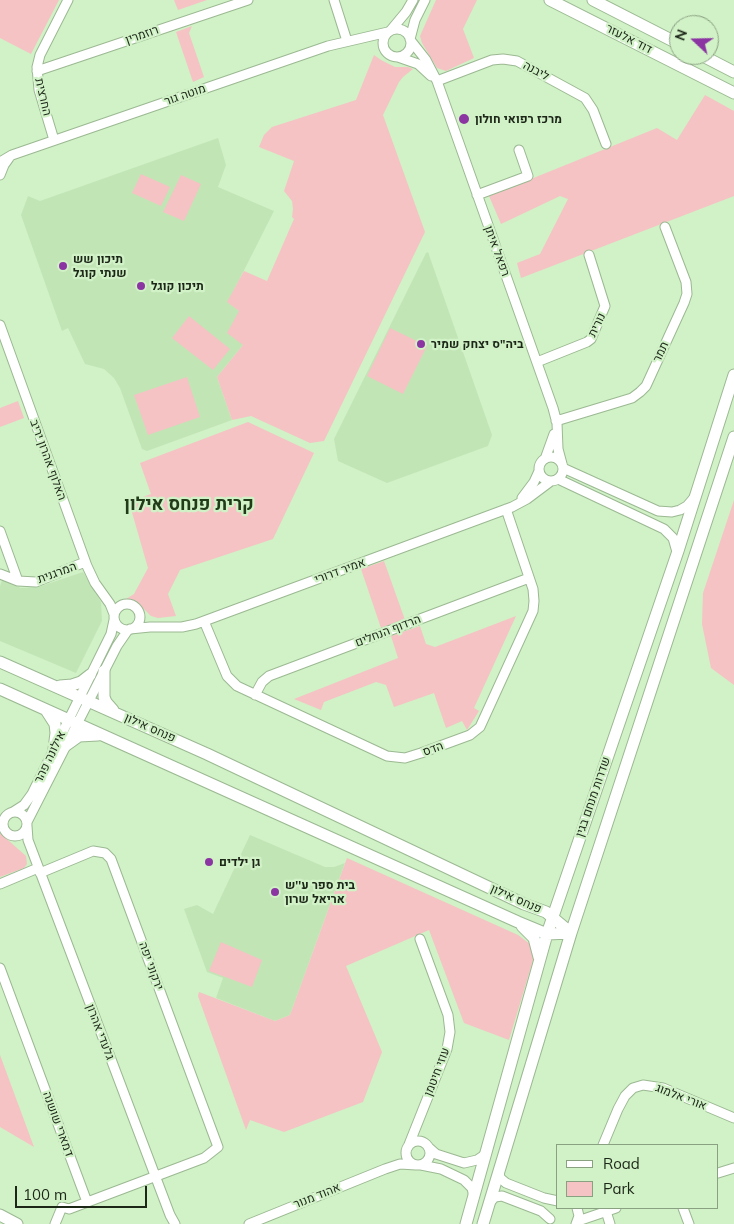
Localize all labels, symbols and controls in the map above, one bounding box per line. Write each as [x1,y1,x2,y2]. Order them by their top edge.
north arrow [669,15,719,65]
street label: דוד אלעזר [603,21,655,57]
street label: רוזמרין [123,23,161,47]
text: N [671,27,691,43]
street label: ליבנה [520,58,552,84]
street label: החרצית [32,77,54,117]
street label: מוטה גור [162,81,208,109]
marker: מרכז רפואי חולון [457,112,471,126]
place label: מרכז רפואי חולון [475,112,562,126]
street label: רפאל איתן [481,224,513,278]
place label: תיכון שש שנתי קוגל [73,252,127,280]
marker: תיכון שש שנתי קוגל [57,260,69,272]
place label: תיכון קוגל [151,279,204,293]
marker: תיכון קוגל [135,280,147,292]
street label: נורית [585,311,609,339]
place label: ביה"ס יצחק שמיר [431,337,523,351]
marker: ביה"ס יצחק שמיר [415,338,427,350]
street label: תמר [650,339,672,365]
street label: האלוף אהרון יריב [27,418,69,502]
district label: קרית פנחס אילון [124,494,254,516]
street label: אמיר דרורי [313,555,367,587]
street label: המרגנית [35,559,79,587]
street label: הרדוף הנחלים [353,612,423,650]
street label: פנחס אילון [122,710,178,746]
street label: אילונה פהר [31,729,69,785]
street label: הדס [421,739,445,759]
street label: שדרות מנחם בגין [573,755,613,839]
place label: גן ילדים [219,855,261,869]
marker: גן ילדים [203,856,215,868]
place label: בית ספר ע''ש אריאל שרון [285,878,355,906]
street label: פנחס אילון [488,881,544,917]
marker: בית ספר ע''ש אריאל שרון [269,886,281,898]
street label: ירקוני יפה [136,940,166,992]
street label: גלעדי אהרון [83,1002,117,1062]
street label: עוזי חיטמן [421,1046,453,1098]
street label: אורי אלמוג [653,1081,709,1113]
street label: דמארי שושנה [40,1089,76,1159]
legend [556,1144,719,1209]
text: Road [603,1154,640,1173]
scale bar [18,1176,150,1208]
text: Park [603,1179,635,1198]
street label: אהוד מנור [292,1180,342,1212]
text: 100 m [23,1185,67,1204]

